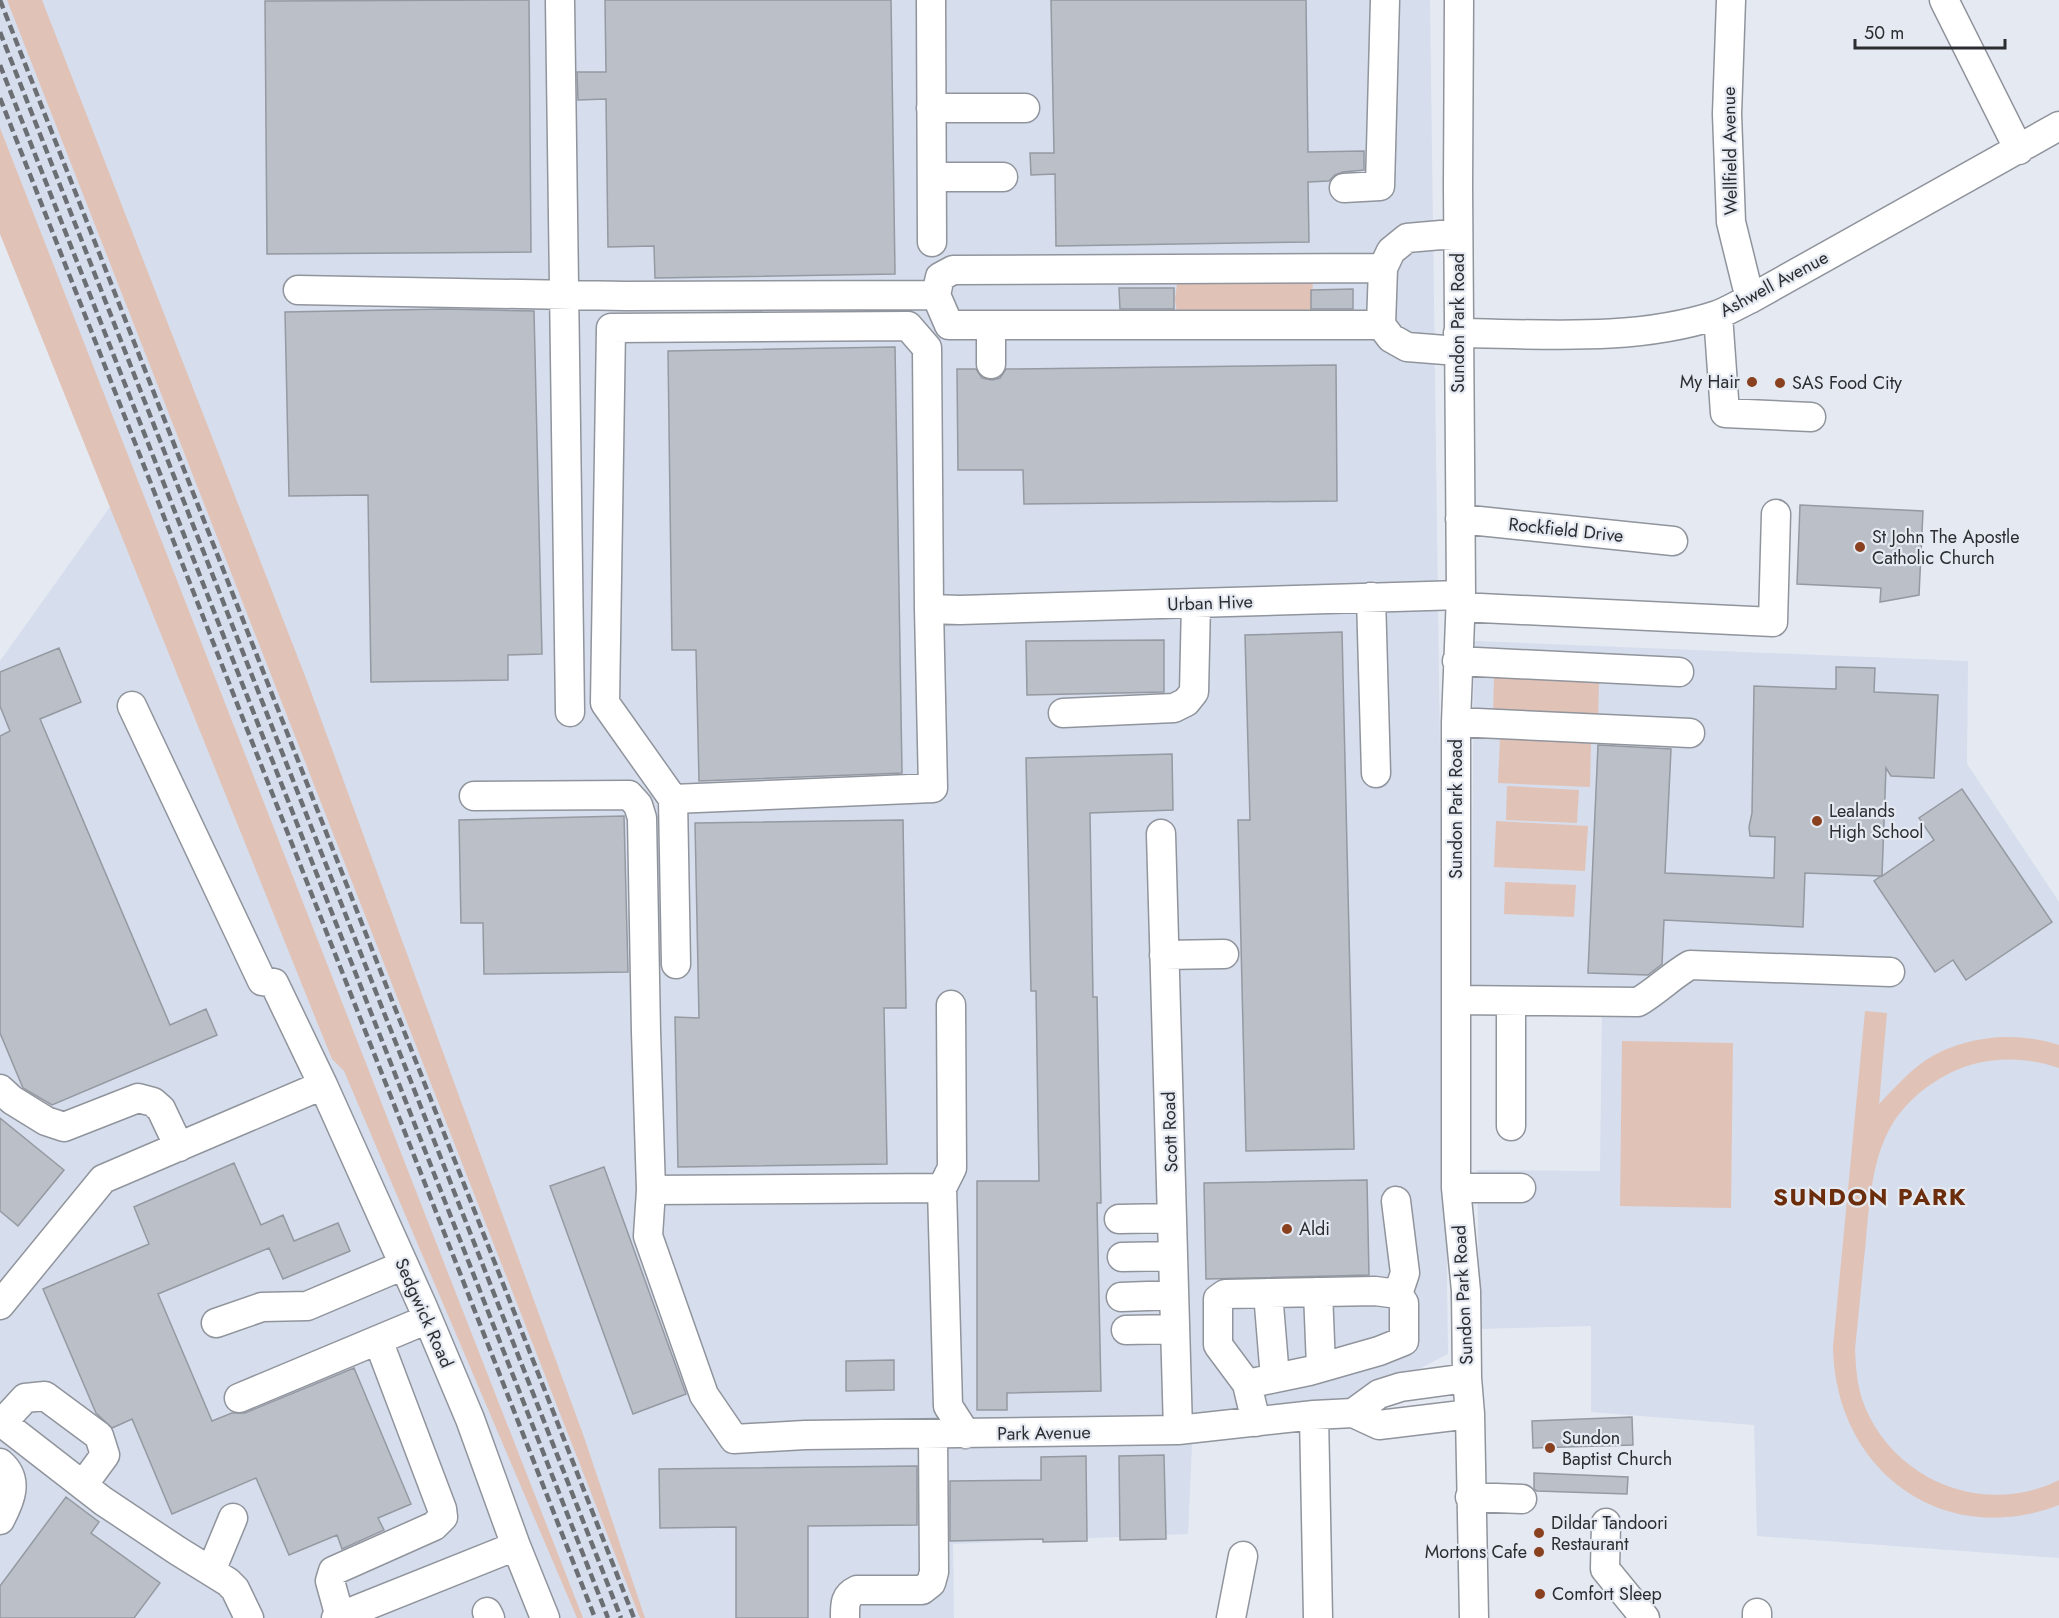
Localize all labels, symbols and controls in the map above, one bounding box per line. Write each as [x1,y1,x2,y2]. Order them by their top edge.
scale bar [1855,12,2005,50]
text: 50 m [1864,20,1904,46]
street label: Wellfield Avenue [1716,86,1744,216]
street label: Ashwell Avenue [1715,244,1833,324]
street label: Sundon Park Road [1445,253,1471,393]
place label: My Hair [1680,369,1741,395]
place label: SAS Food City [1792,370,1902,396]
marker: My Hair [1745,375,1759,389]
marker: SAS Food City [1773,376,1787,390]
street label: Rockfield Drive [1507,511,1625,549]
place label: St John The Apostle Catholic Church [1872,524,2019,571]
marker: St John The Apostle Catholic Church [1853,540,1867,554]
street label: Urban Hive [1167,589,1253,617]
street label: Sundon Park Road [1443,739,1469,879]
place label: Lealands High School [1829,798,1923,845]
marker: Lealands High School [1810,814,1824,828]
street label: Scott Road [1156,1091,1184,1173]
district label: SUNDON PARK [1773,1179,1967,1214]
place label: Aldi [1299,1216,1330,1242]
marker: Aldi [1280,1222,1294,1236]
street label: Sundon Park Road [1446,1224,1480,1366]
street label: Sedgwick Road [388,1254,460,1372]
street label: Park Avenue [997,1419,1091,1447]
place label: Sundon Baptist Church [1562,1425,1672,1472]
marker: Sundon Baptist Church [1543,1441,1557,1455]
place label: Dildar Tandoori Restaurant [1551,1510,1668,1557]
marker: Dildar Tandoori Restaurant [1532,1526,1546,1540]
place label: Mortons Cafe [1425,1539,1527,1565]
marker: Mortons Cafe [1532,1545,1546,1559]
place label: Comfort Sleep [1552,1581,1662,1607]
marker: Comfort Sleep [1533,1587,1547,1601]

